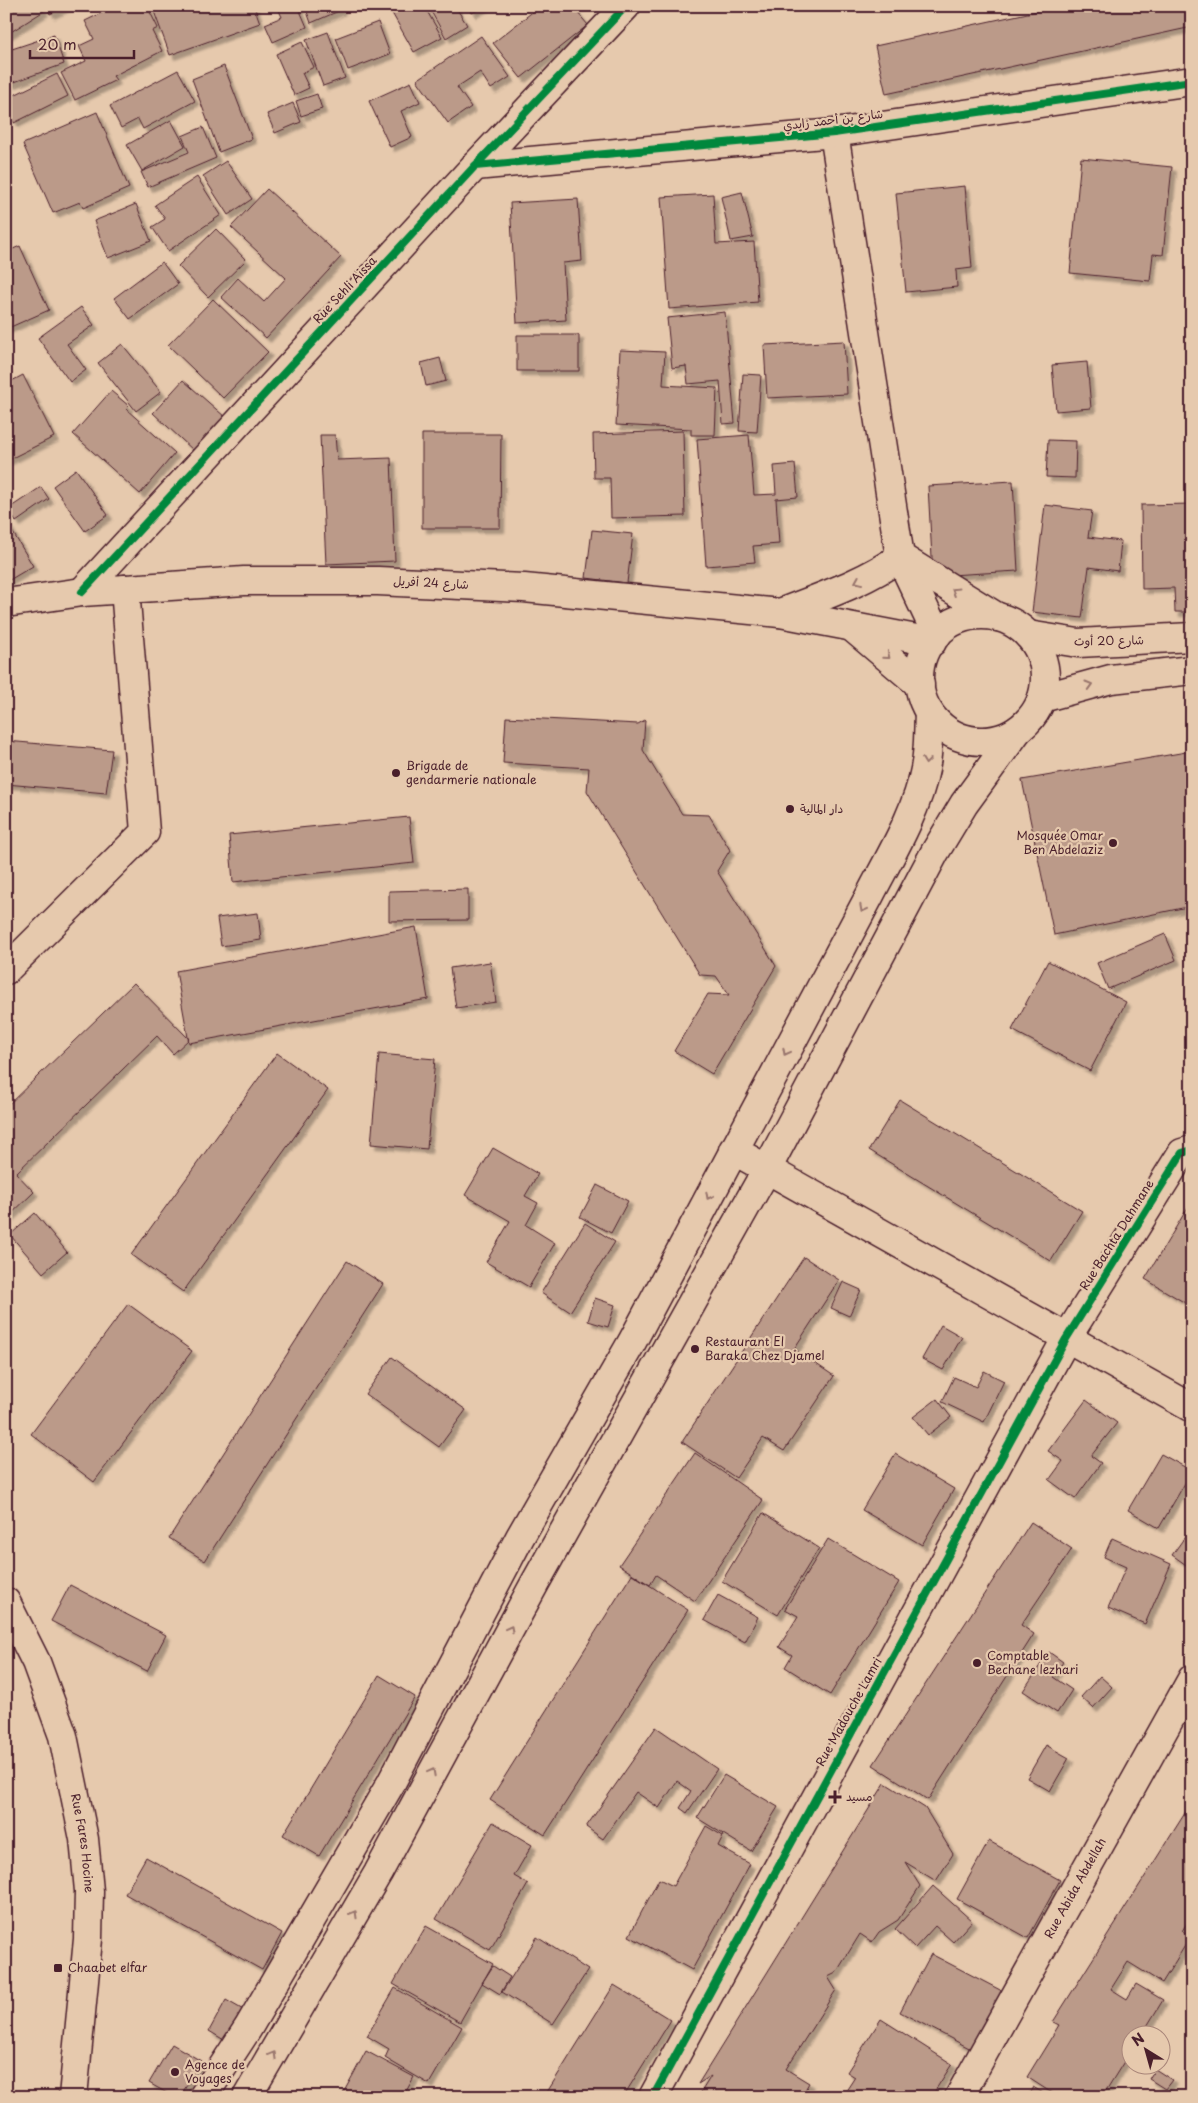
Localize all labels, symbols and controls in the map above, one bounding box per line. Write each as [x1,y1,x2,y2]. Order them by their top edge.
scale bar [30,28,134,60]
text: 20 m [38,32,77,55]
street label: شارع بن أحمد زايدي [782,104,884,135]
street label: Rue Sehli Aissa [308,251,381,327]
street label: شارع 24 أفريل [393,571,469,594]
one-way arrow [854,575,863,585]
one-way arrow [952,588,961,598]
street label: شارع 20 أوت [1074,630,1144,651]
one-way arrow [881,651,890,660]
one-way arrow [1084,681,1092,691]
place label: Brigade de gendarmerie nationale [406,756,537,788]
one-way arrow [921,757,932,765]
marker: Brigade de gendarmerie nationale [390,767,402,779]
place label: دار المالية [800,799,843,817]
marker: دار المالية [784,803,796,815]
place label: Mosquée Omar Ben Abdelaziz [1017,826,1104,858]
marker: Mosquée Omar Ben Abdelaziz [1107,837,1119,849]
one-way arrow [859,904,869,913]
one-way arrow [782,1047,792,1056]
street label: Rue Bachta Dahmane [1075,1175,1158,1293]
one-way arrow [705,1190,715,1199]
place label: Restaurant El Baraka Chez Djamel [705,1332,825,1364]
marker: Restaurant El Baraka Chez Djamel [689,1343,701,1355]
one-way arrow [504,1625,514,1634]
place label: Comptable Bechane lezhari [987,1646,1078,1678]
street label: Rue Madouche Lamri [811,1654,886,1769]
marker: Comptable Bechane lezhari [971,1657,983,1669]
one-way arrow [426,1768,436,1777]
place label: مسيد [846,1787,873,1805]
marker: مسيد [828,1790,842,1804]
street label: Rue Fares Hocine [67,1792,99,1894]
street label: Rue Abida Abdellah [1039,1834,1110,1941]
one-way arrow [347,1911,357,1920]
place label: Chaabet elfar [68,1958,148,1976]
marker: Chaabet elfar [52,1962,64,1974]
north arrow [1120,2026,1170,2076]
text: N [1127,2027,1149,2051]
one-way arrow [266,2051,276,2060]
place label: Agence de Voyages [185,2055,245,2087]
marker: Agence de Voyages [169,2066,181,2078]

